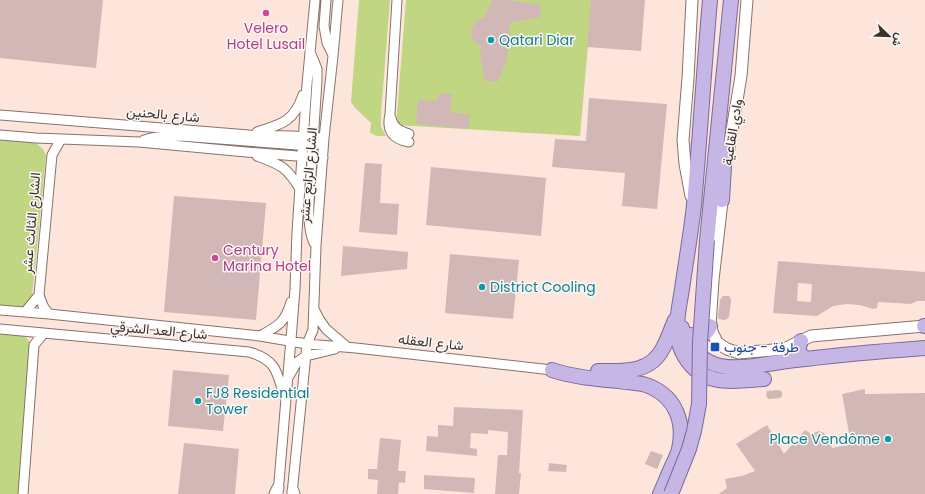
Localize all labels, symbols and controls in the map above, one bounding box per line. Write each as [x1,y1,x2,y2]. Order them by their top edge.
marker: Velero Hotel Lusail [261,8,271,18]
north arrow [869,16,909,56]
place label: Velero Hotel Lusail [227,18,305,54]
place label: Qatari Diar [499,30,575,50]
text: ش [888,31,908,49]
marker: Qatari Diar [486,35,496,45]
street label: وادي القاعية [717,97,749,167]
street label: شارع بالحنين [125,101,201,128]
street label: الشارع الرابع عشر [294,126,323,225]
street label: الشارع الثالث عشر [17,172,46,276]
place label: Century Marina Hotel [223,240,311,276]
marker: Century Marina Hotel [210,253,220,263]
place label: District Cooling [490,277,596,297]
marker: District Cooling [477,282,487,292]
street label: شارع العد الشرقي [109,316,208,346]
street label: شارع العقله [397,329,465,356]
place label: طرفة - جنوب [724,337,799,357]
marker: طرفة - جنوب [709,341,721,353]
place label: FJ8 Residential Tower [206,383,310,419]
marker: FJ8 Residential Tower [193,396,203,406]
place label: Place Vendôme [769,429,880,449]
marker: Place Vendôme [883,434,893,444]

